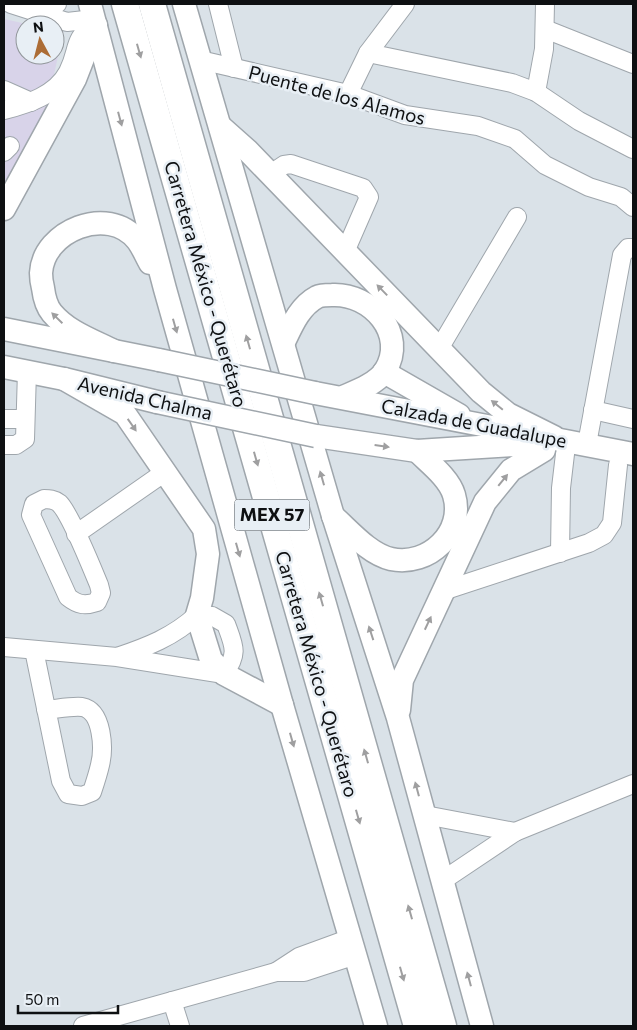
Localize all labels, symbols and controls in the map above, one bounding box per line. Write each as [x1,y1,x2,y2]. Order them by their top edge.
north arrow [15,15,65,65]
text: N [32,18,45,36]
one-way arrow [135,43,143,58]
street label: Puente de los Alamos [246,60,428,129]
one-way arrow [117,111,125,126]
street label: Carretera México - Querétaro [160,158,253,410]
one-way arrow [376,284,388,296]
one-way arrow [51,312,63,324]
one-way arrow [172,319,180,334]
one-way arrow [244,335,252,350]
street label: Avenida Chalma [76,371,215,424]
street label: Calzada de Guadalupe [379,393,569,452]
one-way arrow [491,400,504,411]
one-way arrow [127,419,137,432]
one-way arrow [374,442,390,450]
one-way arrow [252,452,260,467]
one-way arrow [318,470,326,486]
one-way arrow [497,474,508,486]
road number: MEX 57 [234,500,310,530]
one-way arrow [235,543,243,558]
street label: Carretera México - Querétaro [271,548,364,800]
one-way arrow [317,592,325,607]
one-way arrow [424,616,432,630]
one-way arrow [366,625,374,640]
one-way arrow [289,733,297,748]
one-way arrow [361,748,369,763]
one-way arrow [413,781,421,796]
one-way arrow [354,810,362,825]
one-way arrow [406,904,414,919]
one-way arrow [399,966,407,981]
one-way arrow [465,972,473,987]
scale bar [18,982,118,1014]
text: 50 m [25,990,59,1008]

